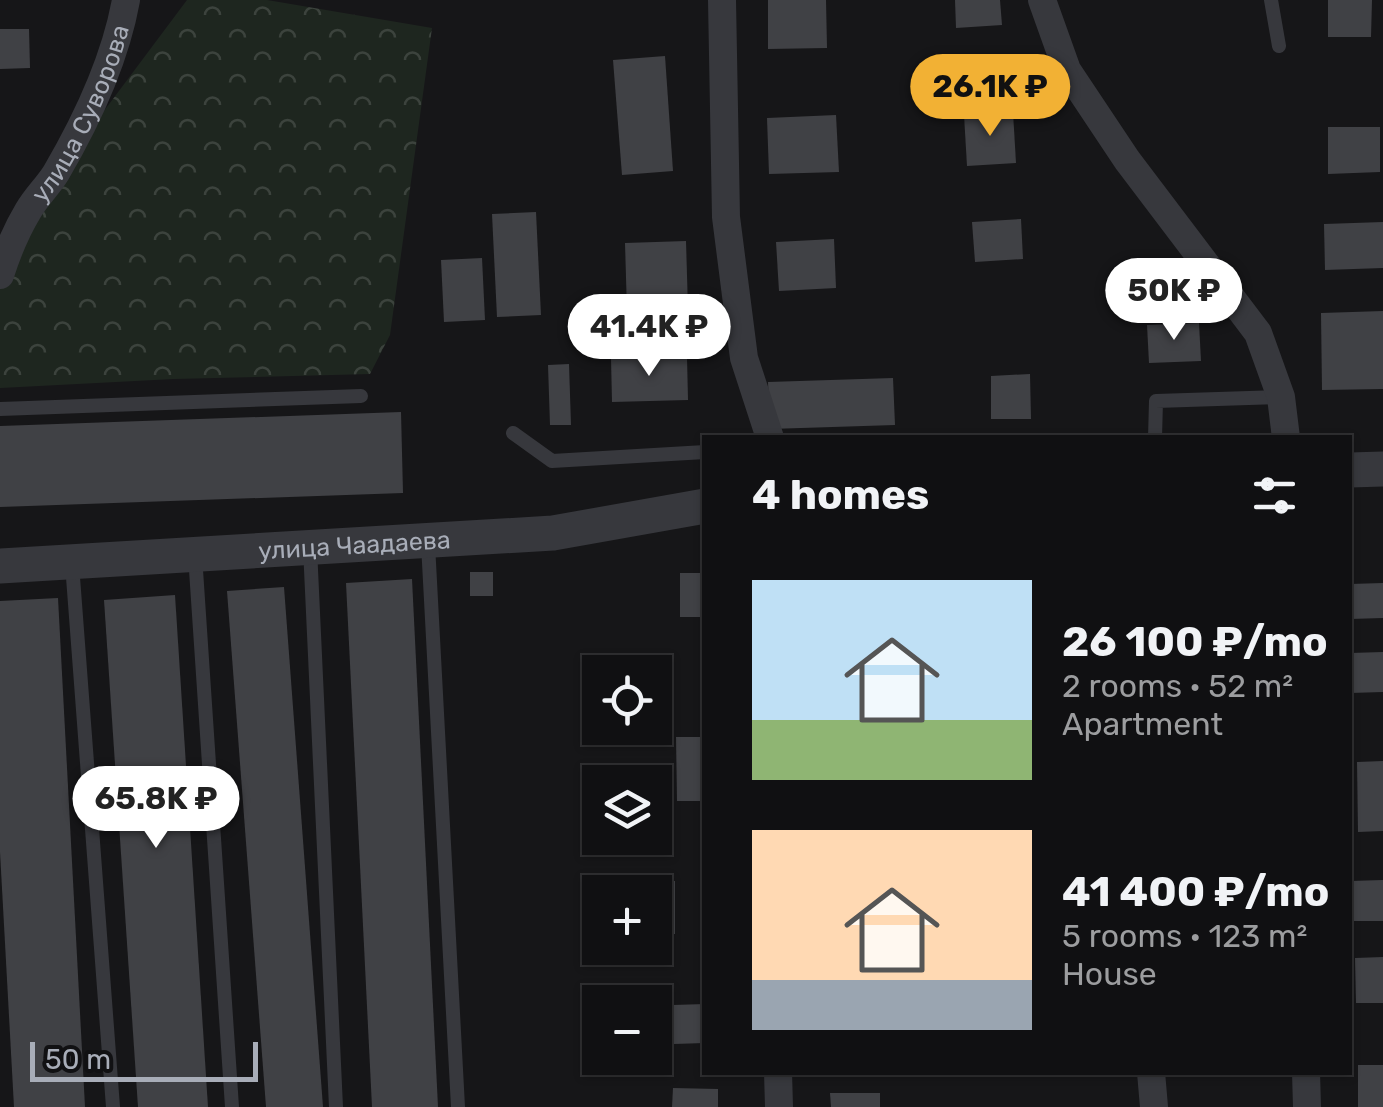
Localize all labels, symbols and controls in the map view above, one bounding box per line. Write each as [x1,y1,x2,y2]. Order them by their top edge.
street label: улица Суворова [26,22,135,208]
pin: 26.1K ₽ [898,54,1082,139]
text: 26.1K ₽ [932,67,1048,105]
pin: 50K ₽ [1104,258,1244,343]
text: 50K ₽ [1127,271,1221,309]
pin: 41.4K ₽ [557,294,741,379]
text: 41.4K ₽ [590,307,708,345]
icon: filters [1247,468,1302,523]
text: 4 homes [752,470,929,520]
street label: улица Чаадаева [257,525,451,566]
text: 26 100 ₽/mo [1062,617,1328,667]
icon: home [832,620,952,740]
map controls [582,655,672,1075]
button: locate [582,655,672,745]
text: 2 rooms · 52 m² [1062,667,1293,705]
text: Apartment [1062,705,1223,743]
button: layers [582,765,672,855]
pin: 65.8K ₽ [64,766,248,851]
text: 65.8K ₽ [95,779,217,817]
text: 41 400 ₽/mo [1062,867,1329,917]
icon: home [832,870,952,990]
button: + [582,875,672,965]
text: 5 rooms · 123 m² [1062,917,1307,955]
text: House [1062,955,1157,993]
button: − [582,985,672,1075]
scale bar [30,1037,258,1082]
text: 50 m [45,1043,111,1076]

